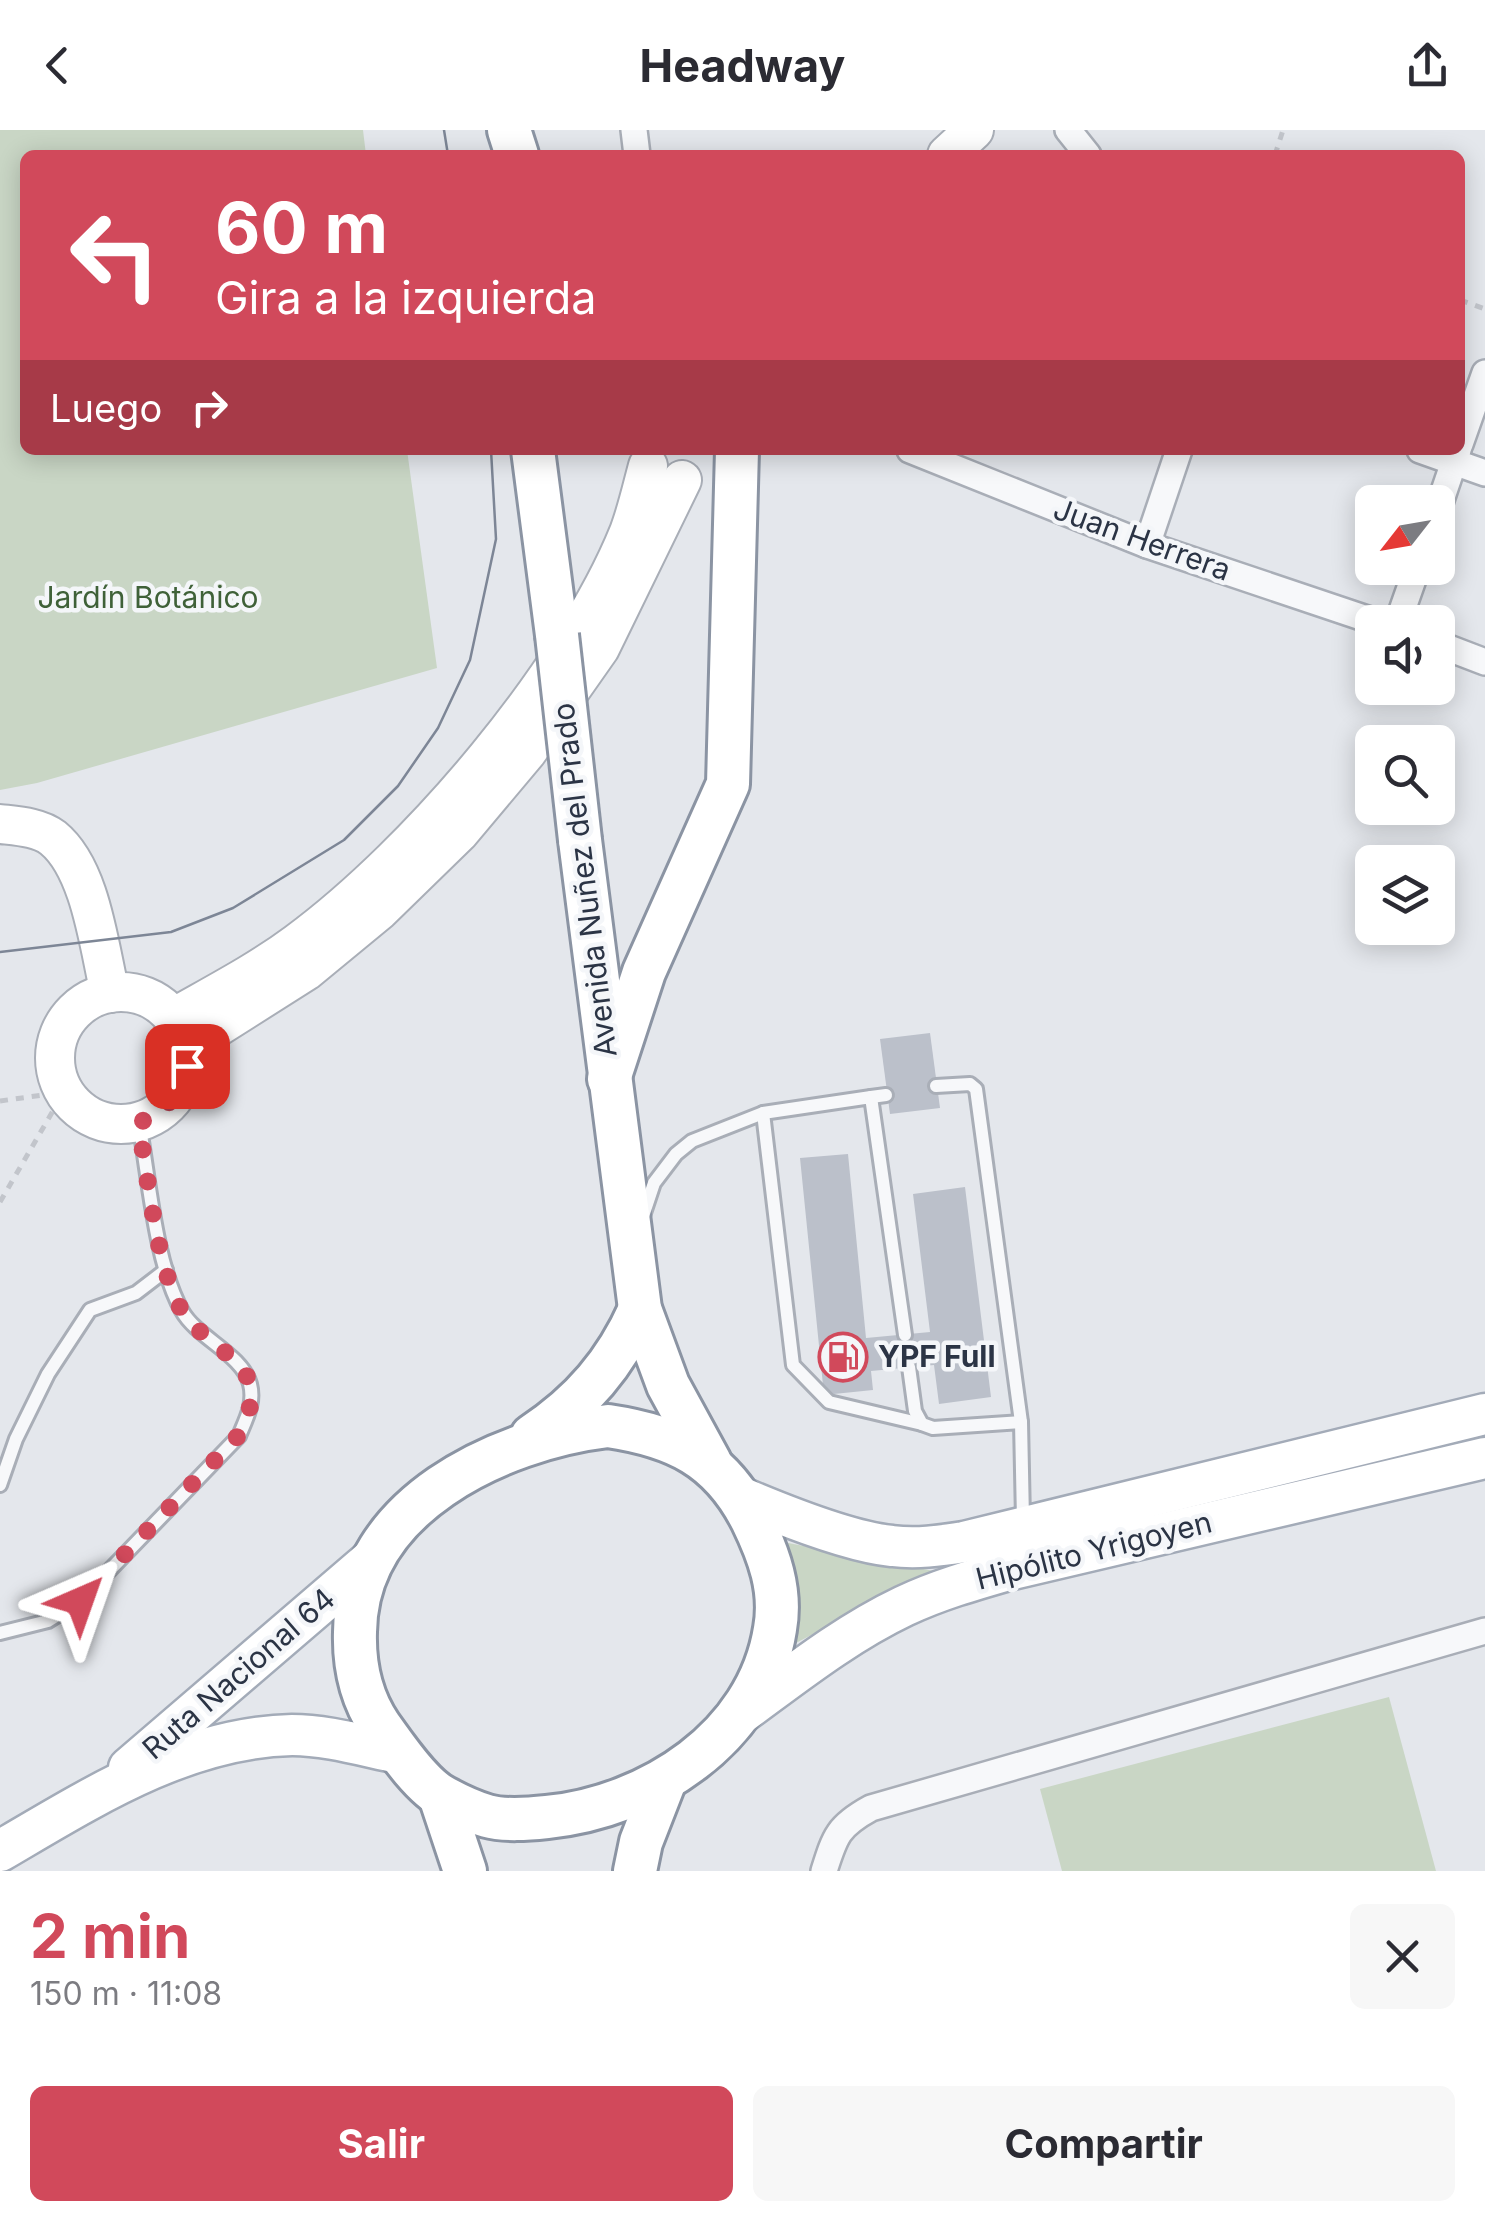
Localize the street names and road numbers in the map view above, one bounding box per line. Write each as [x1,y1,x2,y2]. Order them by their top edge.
street label: Juan Herrera [1049,490,1236,588]
street label: Avenida Nuñez del Prado [544,701,624,1059]
street label: Hipólito Yrigoyen [972,1503,1215,1597]
street label: Ruta Nacional 64 [135,1580,342,1766]

